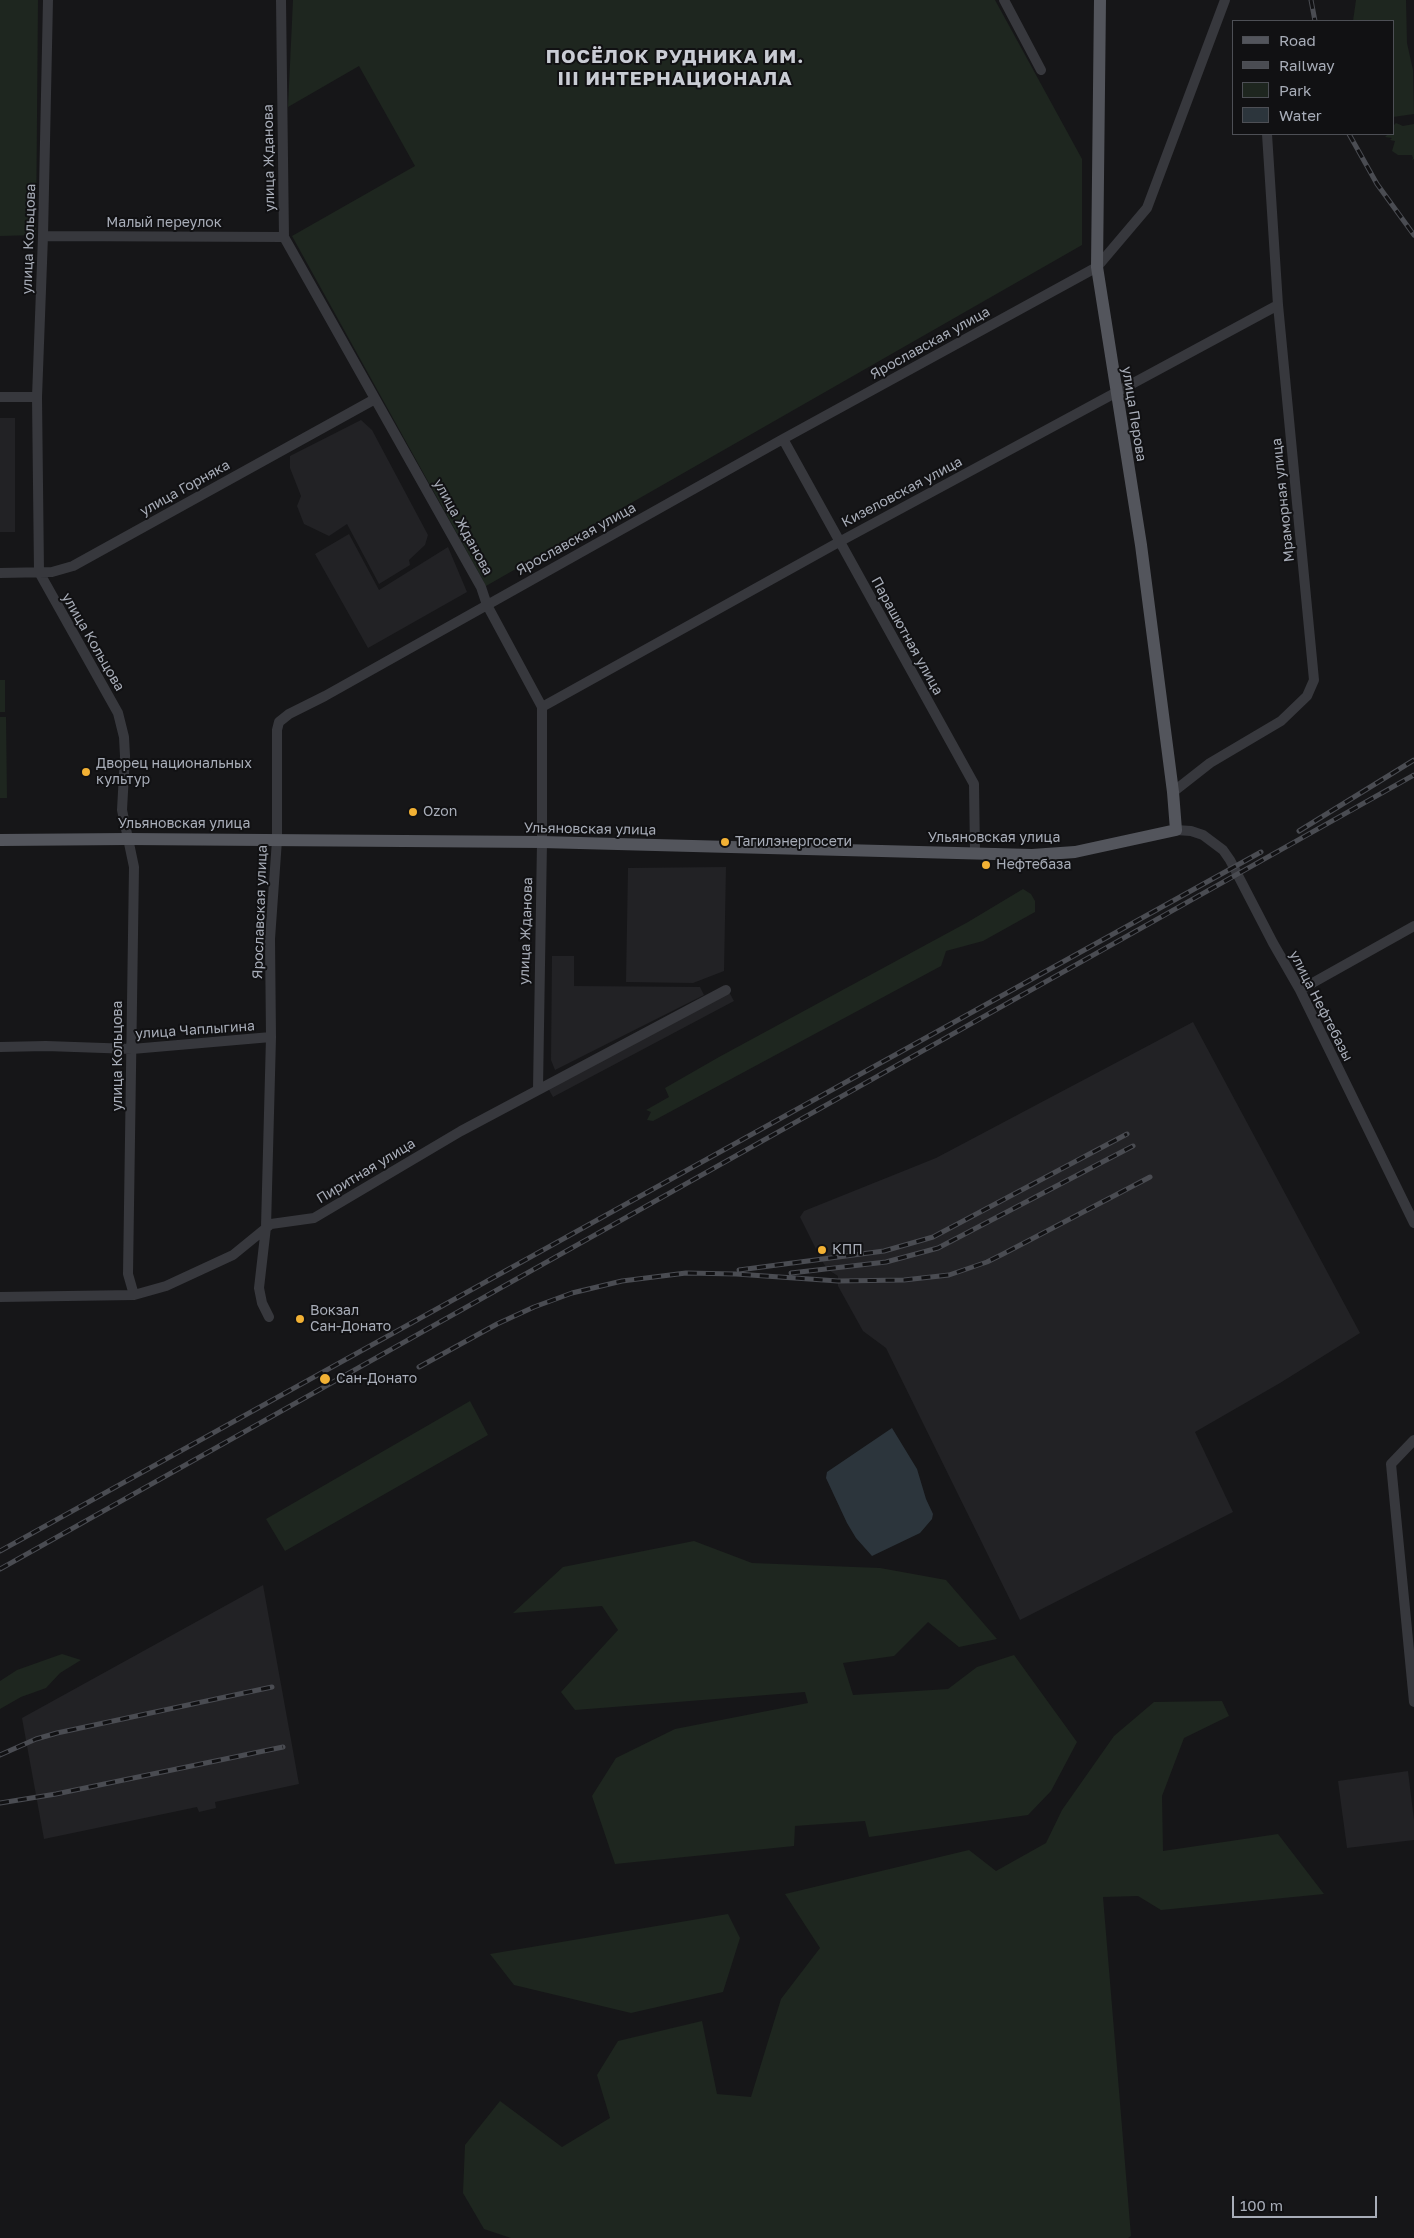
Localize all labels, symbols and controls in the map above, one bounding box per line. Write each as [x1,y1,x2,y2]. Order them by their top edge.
legend [1232,20,1394,135]
text: Road [1279,31,1316,49]
district label: ПОСЁЛОК РУДНИКА ИМ. III ИНТЕРНАЦИОНАЛА [543,46,807,90]
text: Railway [1279,56,1335,74]
text: Park [1279,81,1311,99]
street label: улица Жданова [260,104,278,212]
text: Water [1279,106,1322,124]
street label: улица Кольцова [19,183,39,295]
street label: Малый переулок [106,215,222,231]
street label: Ярославская улица [867,303,993,383]
street label: улица Перова [1118,365,1150,463]
street label: Мраморная улица [1268,437,1298,563]
street label: Кизеловская улица [839,453,965,531]
street label: улица Горняка [137,456,233,520]
street label: улица Жданова [430,476,496,578]
street label: Ярославская улица [513,499,639,579]
street label: Парашютная улица [867,574,947,698]
street label: улица Кольцова [58,590,128,694]
place label: Дворец национальных культур [96,756,252,789]
marker: Дворец национальных культур [80,766,92,778]
place label: Ozon [423,804,457,820]
marker: Ozon [407,806,419,818]
street label: Ульяновская улица [118,816,250,832]
street label: Ульяновская улица [524,819,656,839]
street label: Ульяновская улица [928,830,1060,846]
place label: Тагилэнергосети [735,834,852,850]
marker: Тагилэнергосети [719,836,731,848]
street label: Ярославская улица [249,845,271,979]
place label: Нефтебаза [996,857,1071,873]
marker: Нефтебаза [980,859,992,871]
street label: улица Жданова [516,877,536,985]
street label: улица Нефтебазы [1286,948,1356,1064]
street label: улица Кольцова [110,1001,126,1111]
street label: улица Чаплыгина [135,1017,255,1043]
street label: Пиритная улица [314,1135,418,1207]
place label: КПП [832,1242,863,1258]
marker: КПП [816,1244,828,1256]
place label: Вокзал Сан-Донато [310,1303,391,1335]
marker: Вокзал Сан-Донато [294,1313,306,1325]
place label: Сан-Донато [336,1371,417,1387]
marker: Сан-Донато [318,1372,332,1386]
scale bar [1234,2186,1379,2218]
text: 100 m [1240,2196,1283,2214]

